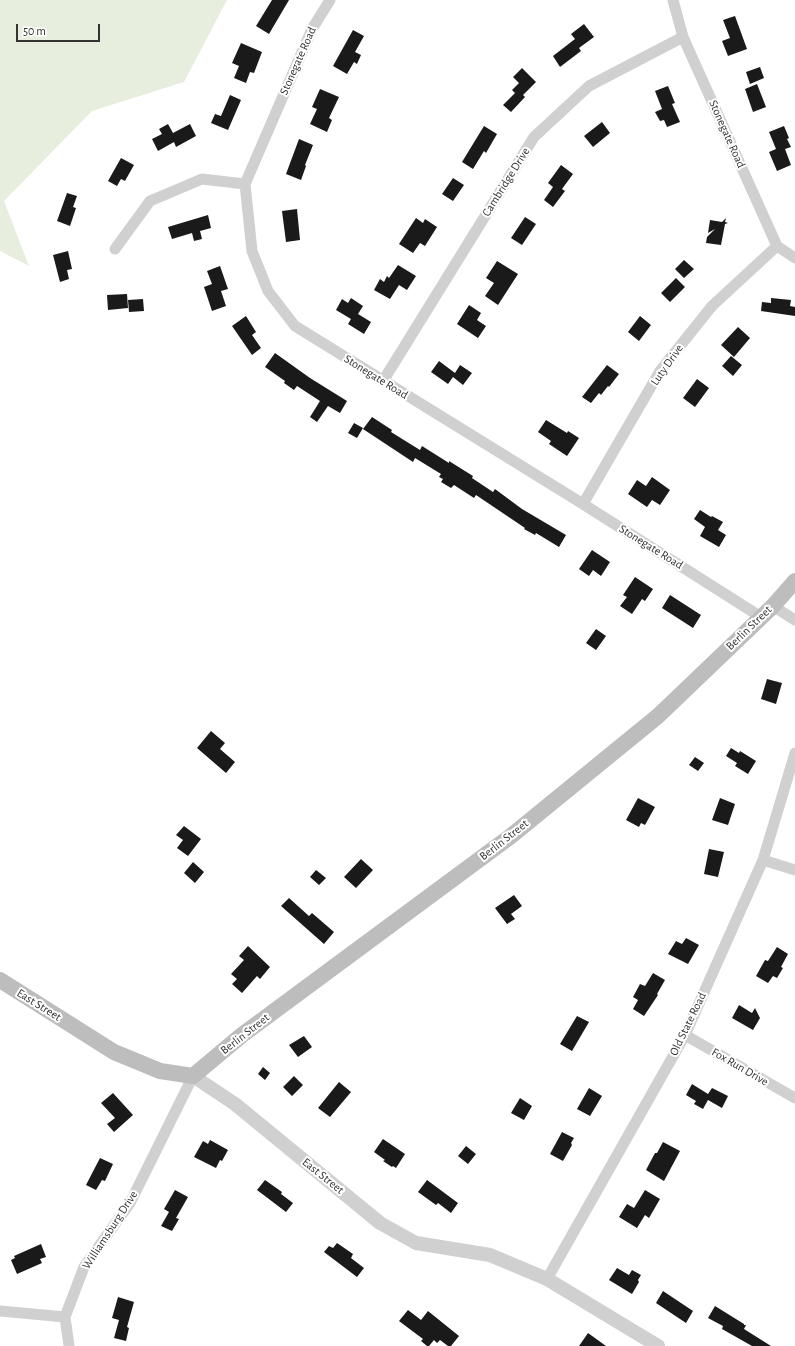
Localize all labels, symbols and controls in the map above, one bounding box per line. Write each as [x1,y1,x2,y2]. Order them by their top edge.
scale bar [18,16,102,42]
text: 50 m [23,25,46,37]
street label: Stonegate Road [277,25,319,97]
street label: Stonegate Road [706,98,748,170]
street label: Cambridge Drive [479,145,533,219]
street label: Luty Drive [648,342,686,388]
street label: Stonegate Road [341,352,411,402]
street label: Stonegate Road [616,522,686,572]
street label: Berlin Street [723,603,775,653]
street label: Berlin Street [477,816,531,864]
street label: East Street [14,986,64,1024]
street label: Old State Road [666,990,710,1058]
street label: Berlin Street [218,1010,272,1058]
street label: Fox Run Drive [709,1045,771,1089]
street label: East Street [299,1155,347,1197]
street label: Williamsburg Drive [79,1188,141,1272]

